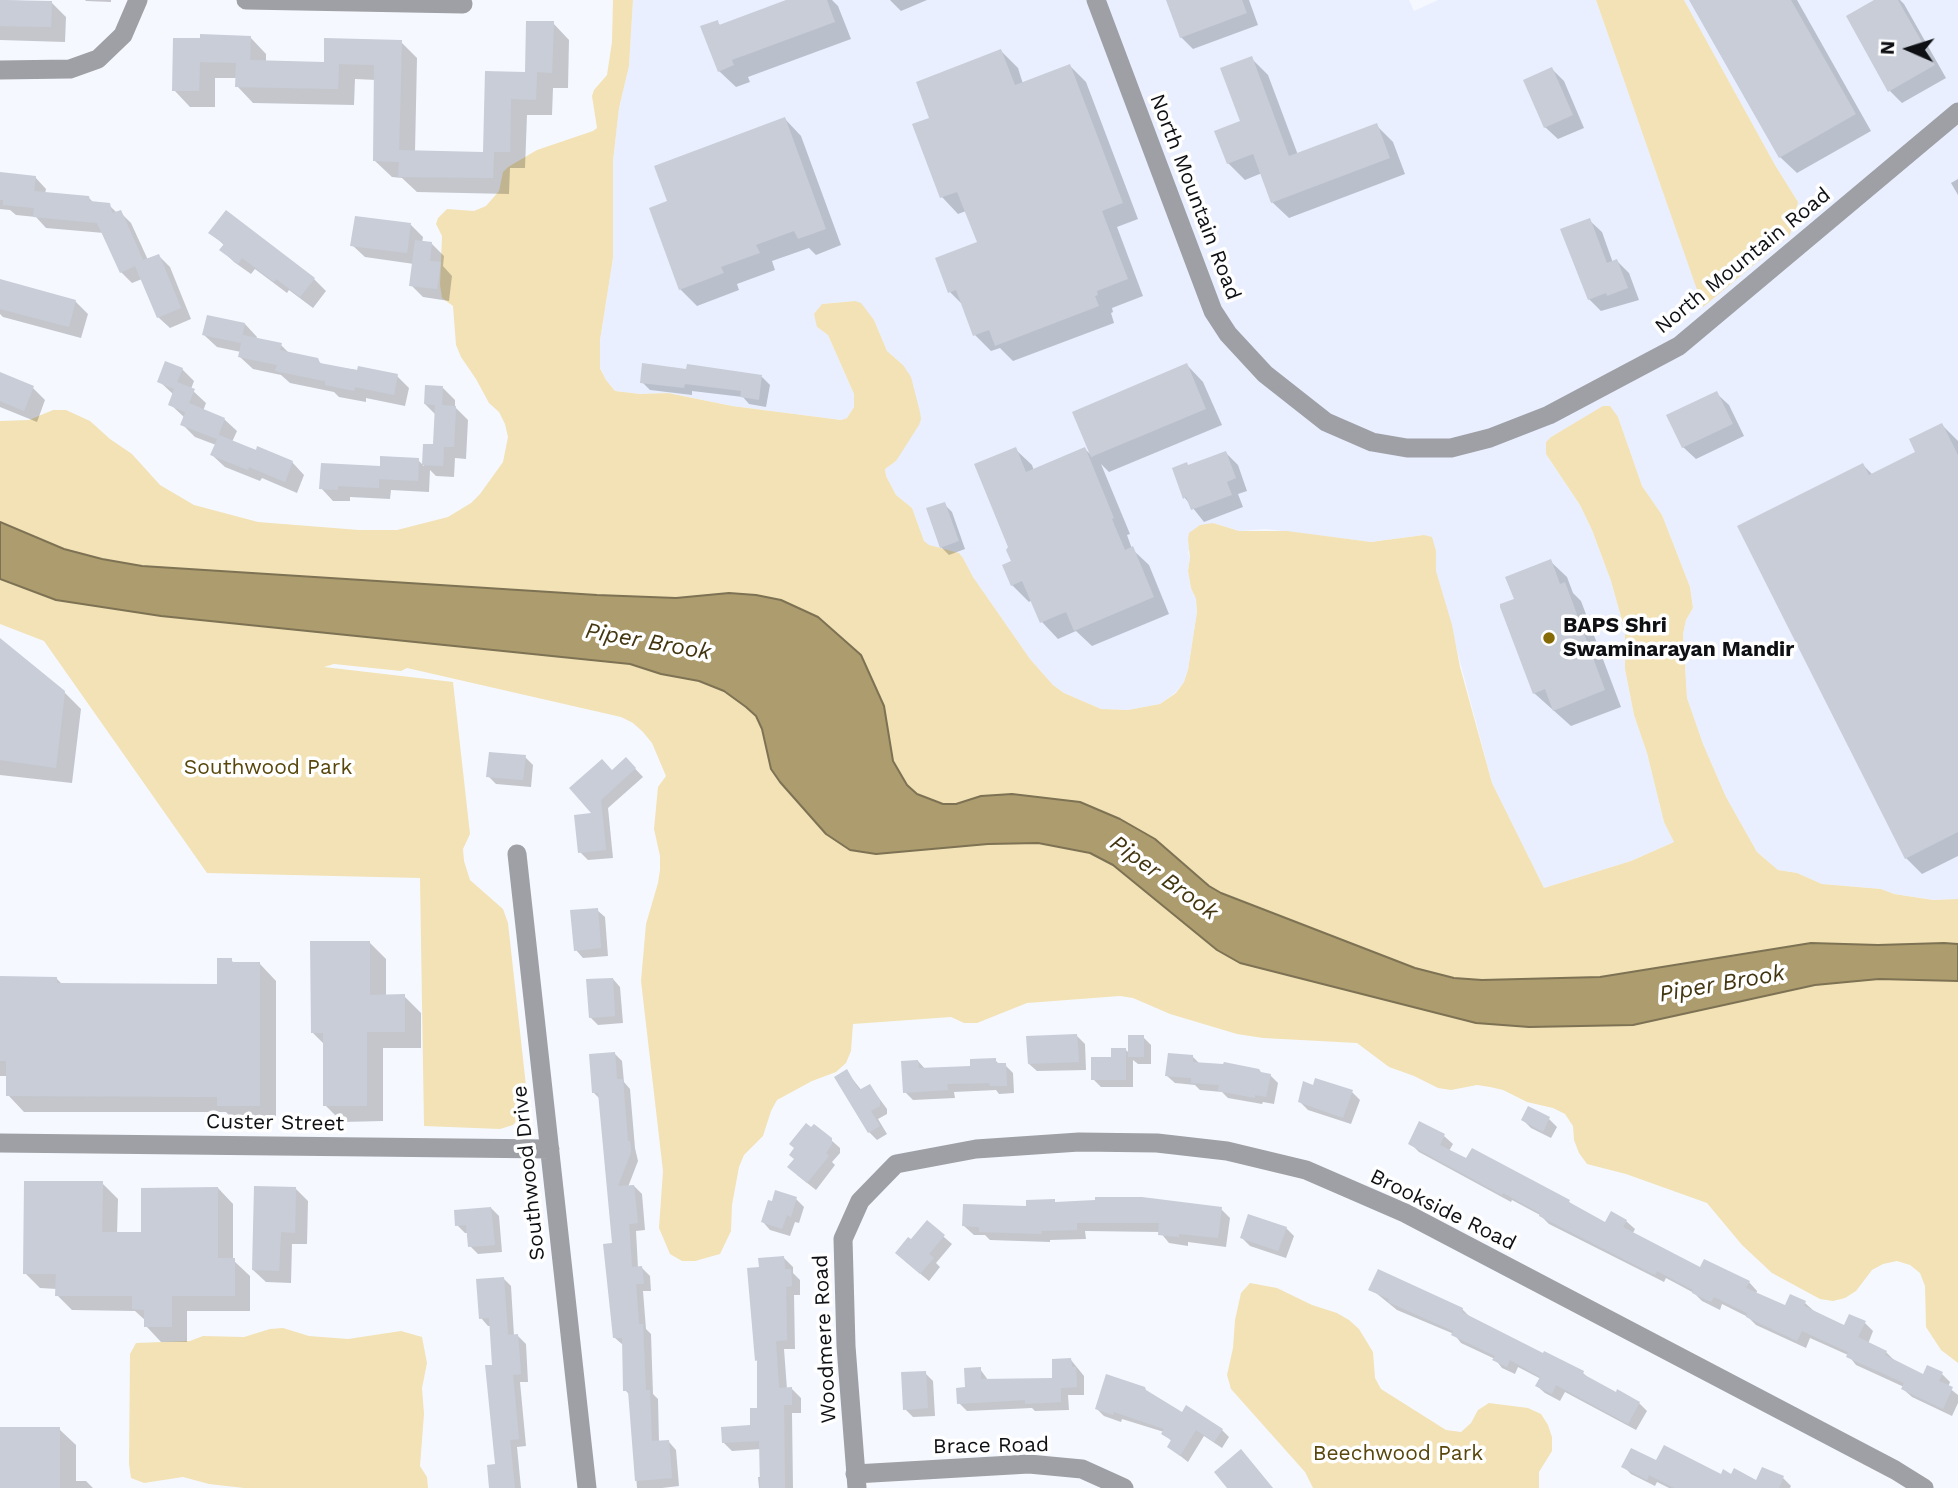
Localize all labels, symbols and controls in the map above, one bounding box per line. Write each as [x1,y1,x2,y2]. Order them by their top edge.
north arrow [1874,14,1944,84]
text: N [1876,40,1899,56]
street label: North Mountain Road [1144,90,1246,304]
street label: North Mountain Road [1650,182,1836,340]
place label: BAPS Shri Swaminarayan Mandir [1563,613,1794,663]
water label: Piper Brook [583,617,713,667]
marker: BAPS Shri Swaminarayan Mandir [1541,630,1557,646]
park label: Southwood Park [184,755,352,781]
water label: Piper Brook [1104,829,1224,927]
water label: Piper Brook [1657,959,1787,1009]
street label: Southwood Drive [507,1084,551,1262]
street label: Custer Street [206,1109,344,1137]
street label: Brookside Road [1366,1164,1520,1256]
street label: Woodmere Road [808,1254,842,1424]
street label: Brace Road [933,1432,1049,1460]
park label: Beechwood Park [1313,1441,1483,1467]

